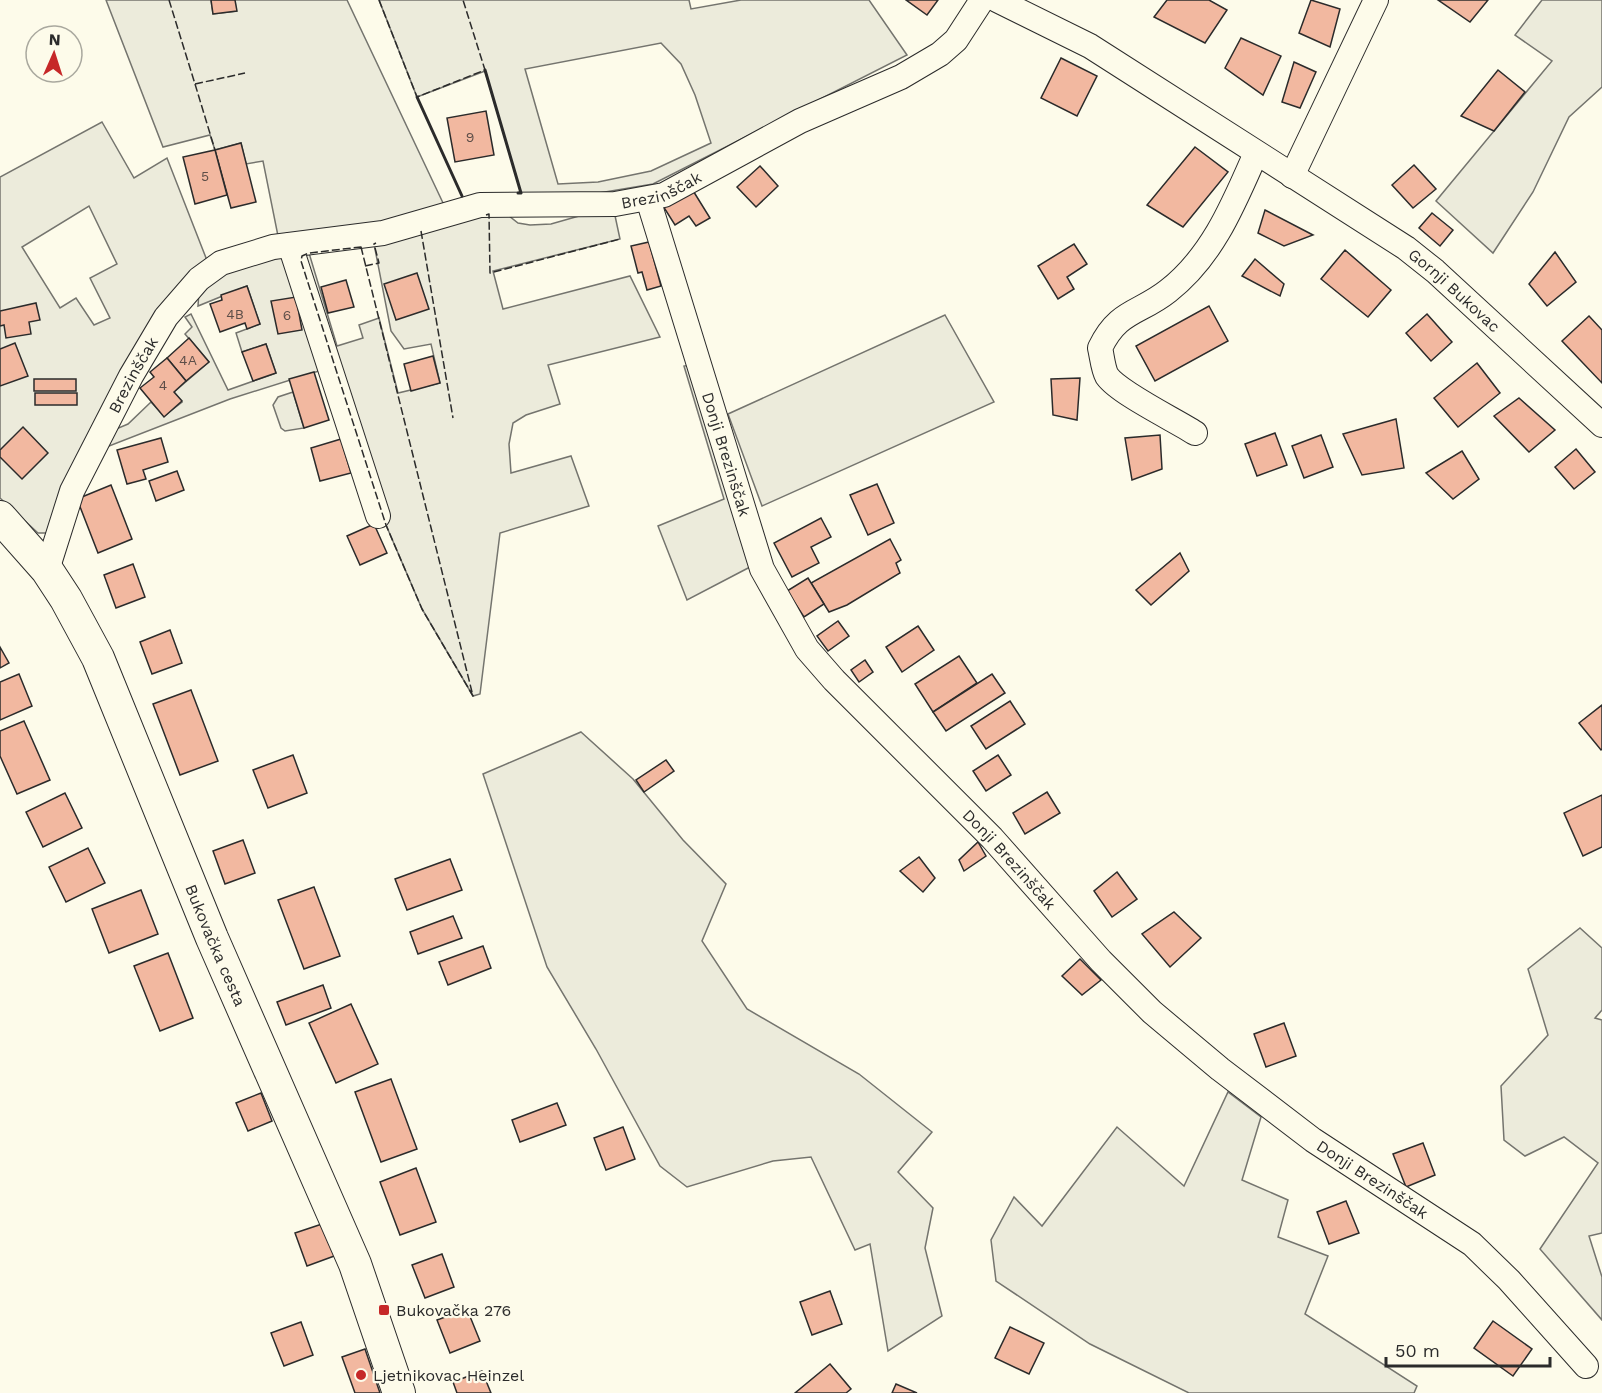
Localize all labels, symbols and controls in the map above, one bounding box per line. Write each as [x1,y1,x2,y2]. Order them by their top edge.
north arrow [24,24,84,84]
text: N [48,30,61,49]
house number: 9 [466,129,474,145]
street label: Brezinščak [620,167,704,212]
house number: 5 [201,168,209,184]
street label: Gornji Bukovac [1405,244,1504,336]
house number: 4B [226,306,244,322]
house number: 6 [283,307,291,323]
street label: Brezinščak [104,333,162,416]
house number: 4A [179,352,197,368]
house number: 4 [159,377,167,393]
street label: Donji Brezinščak [699,390,755,519]
street label: Donji Brezinščak [959,805,1060,913]
street label: Bukovačka cesta [182,881,250,1009]
street label: Donji Brezinščak [1313,1136,1432,1222]
place label: Bukovačka 276 [396,1301,511,1320]
marker: Bukovačka 276 [377,1303,391,1317]
scale bar [1386,1330,1550,1368]
text: 50 m [1395,1340,1440,1361]
place label: Ljetnikovac Heinzel [373,1366,524,1385]
marker: Ljetnikovac Heinzel [354,1368,368,1382]

